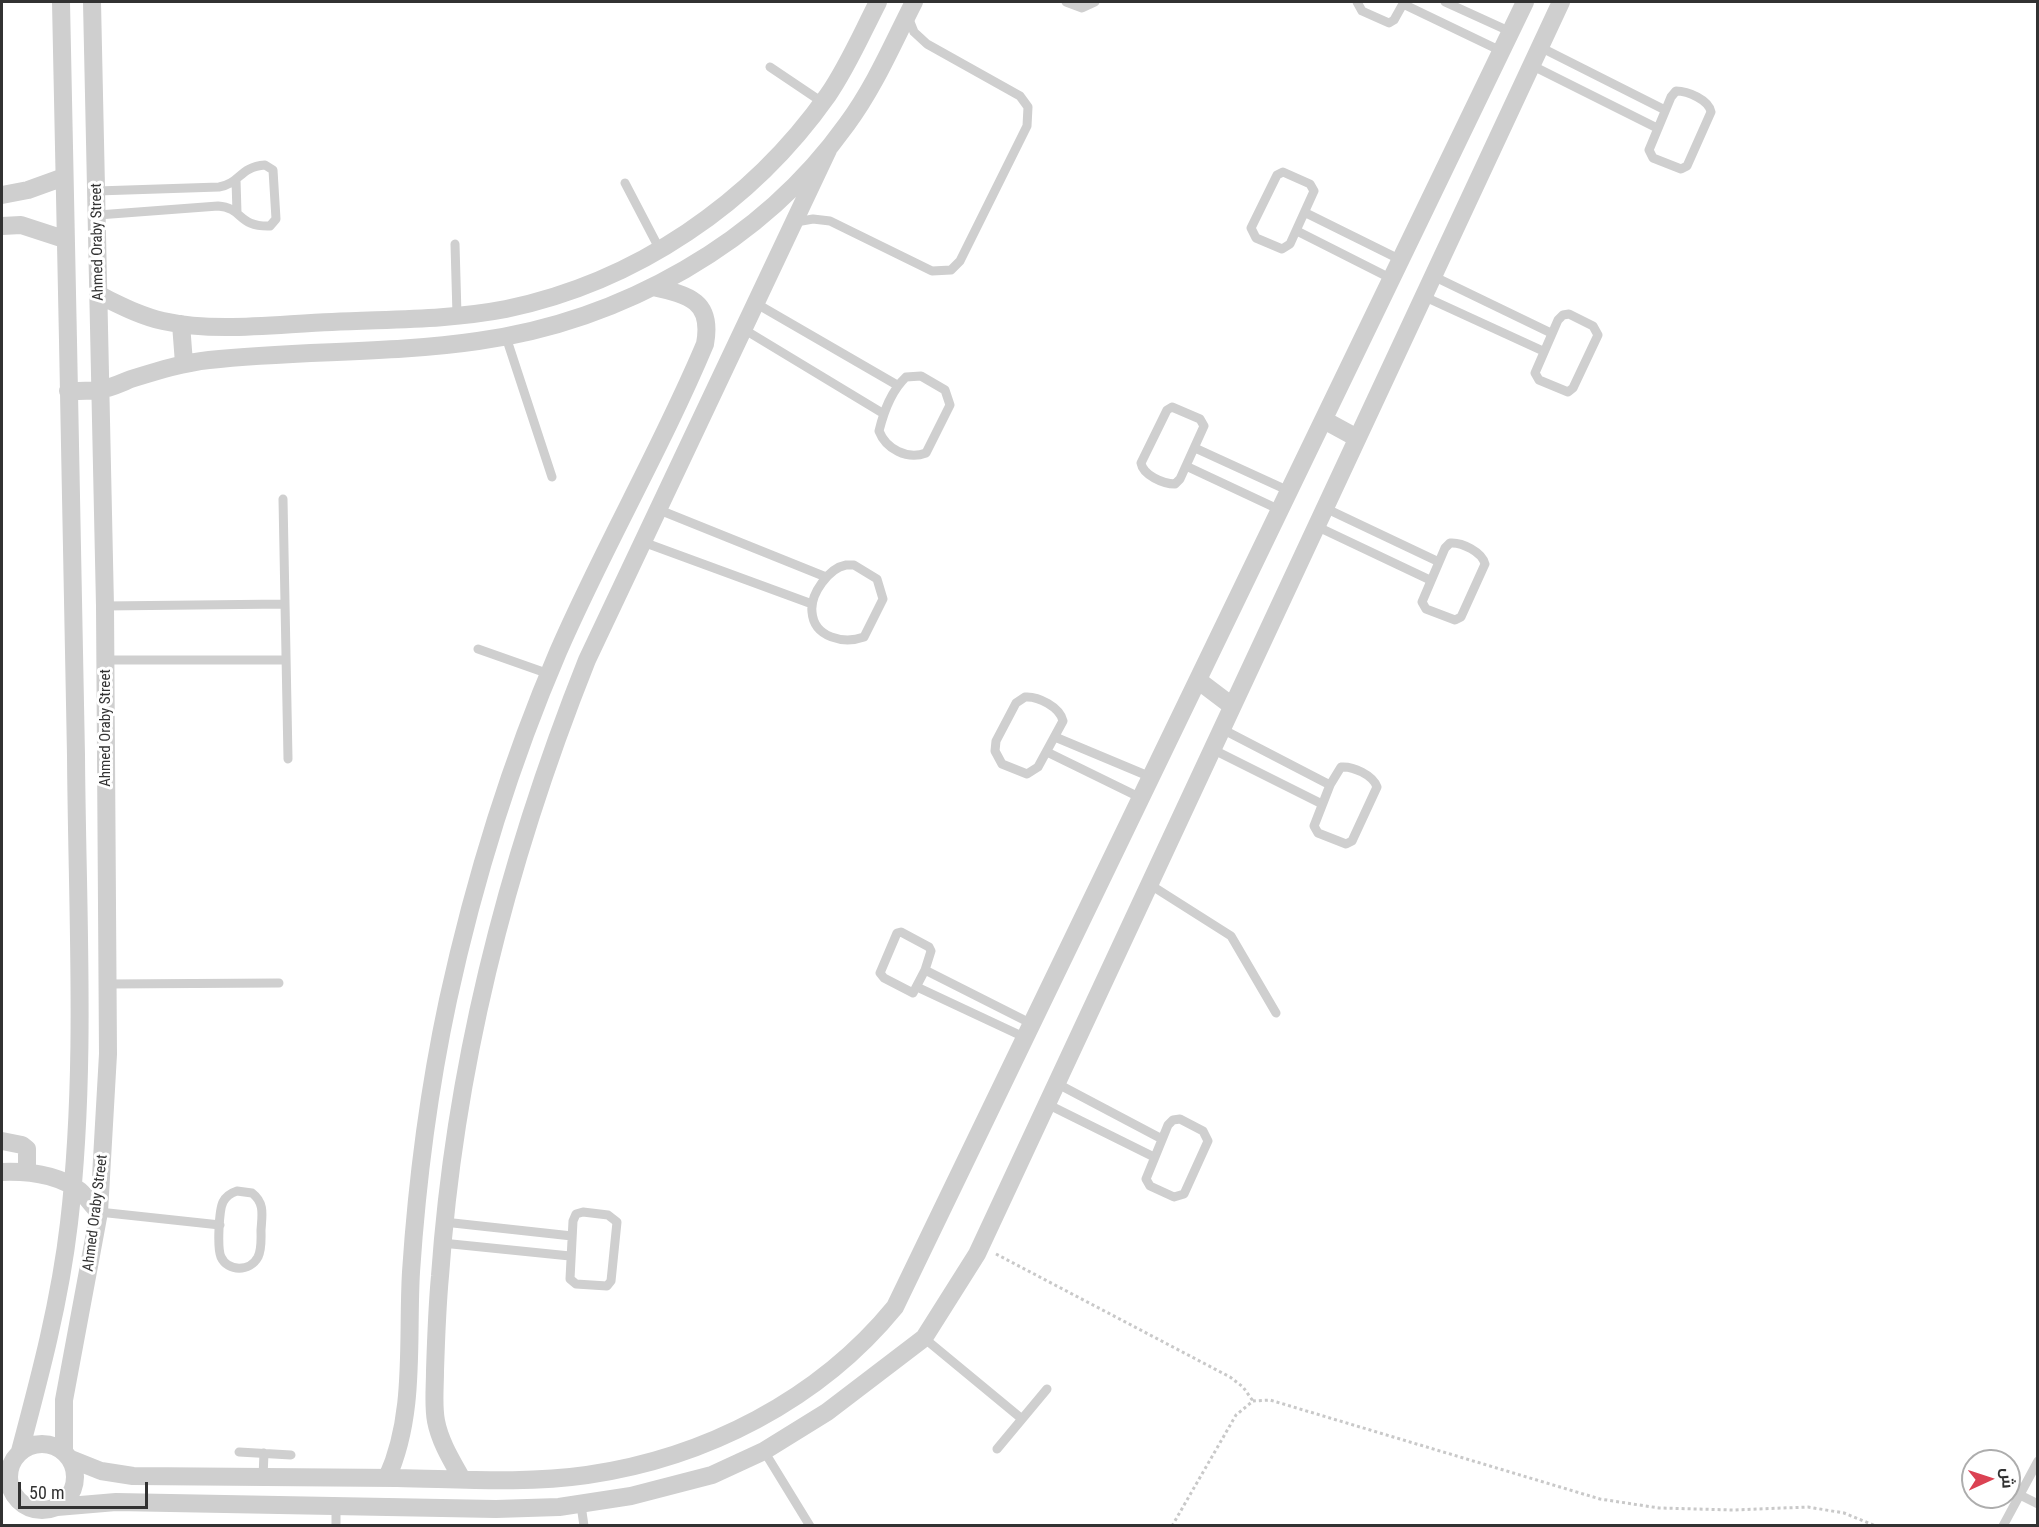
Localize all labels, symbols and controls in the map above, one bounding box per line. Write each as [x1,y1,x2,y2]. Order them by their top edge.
street label: Ahmed Oraby Street [88,183,108,301]
street label: Ahmed Oraby Street [97,669,115,787]
street label: Ahmed Oraby Street [80,1153,112,1273]
north arrow [1961,1449,2021,1509]
text: ش [1997,1467,2018,1489]
scale bar [21,1470,152,1508]
text: 50 m [29,1482,64,1503]

